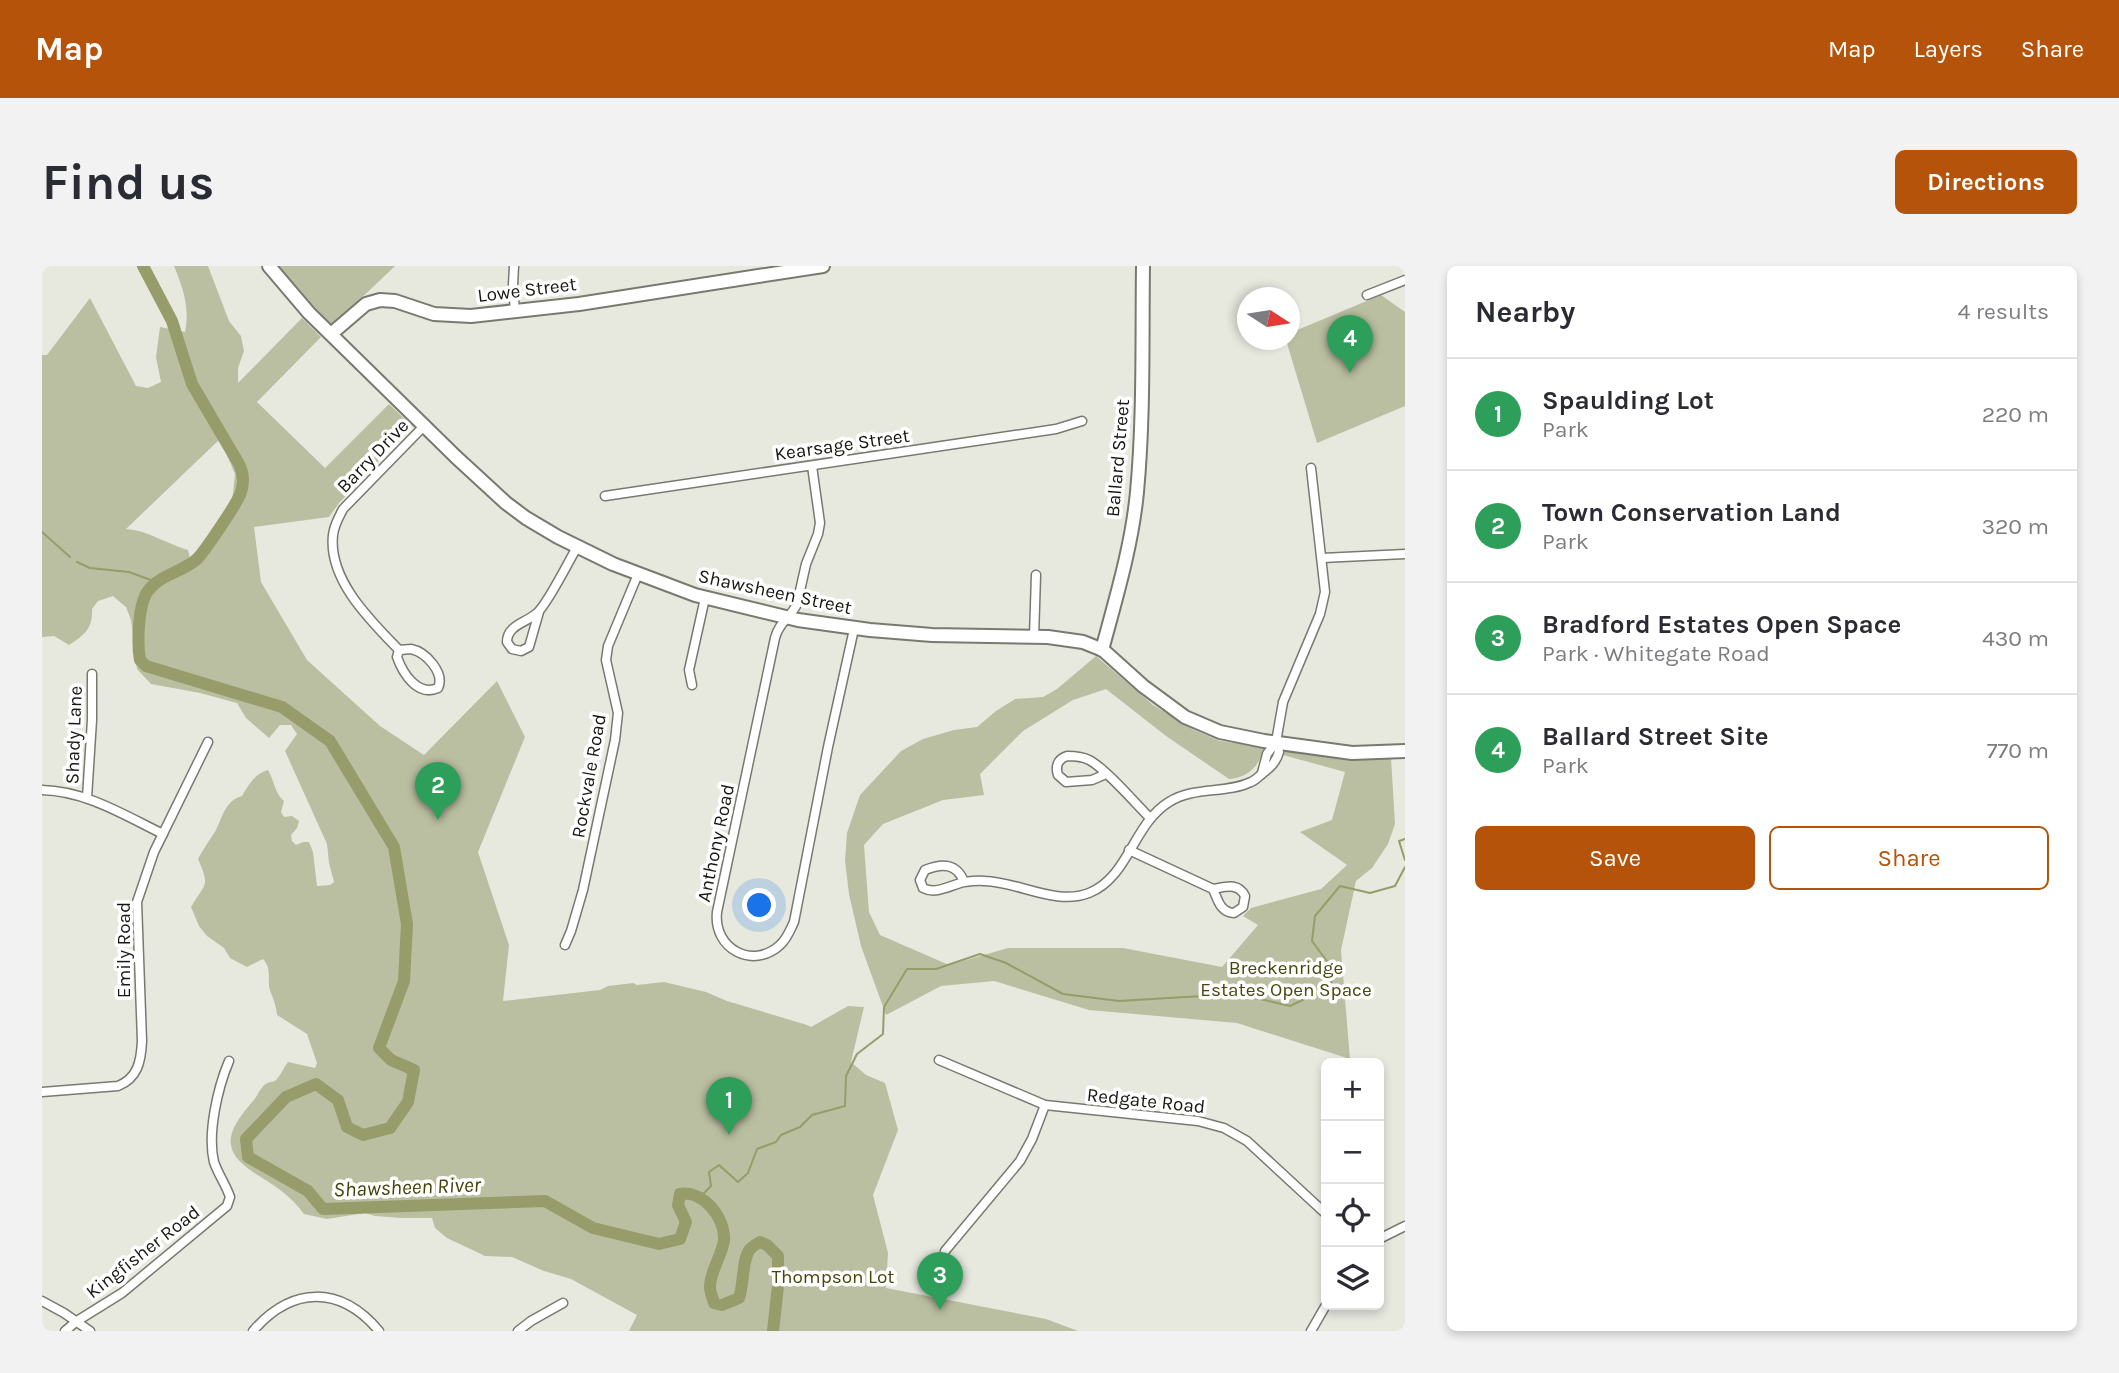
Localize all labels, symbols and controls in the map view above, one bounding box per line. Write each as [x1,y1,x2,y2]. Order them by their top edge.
text: Map [35,30,103,68]
text: Map [1828,35,1876,63]
text: Layers [1914,35,1983,63]
text: Share [2021,35,2084,63]
button: Directions [1895,150,2077,214]
text: Find us [42,154,214,211]
street label: Lowe Street [476,273,578,307]
north arrow [1237,287,1300,350]
text: Nearby [1475,294,1575,330]
text: 4 results [1957,298,2049,325]
pin: 4 [1327,315,1373,373]
text: Spaulding Lot [1542,385,1714,416]
street label: Ballard Street [1102,398,1134,518]
text: 1 [1494,401,1502,428]
text: 220 m [1982,401,2049,428]
street label: Barry Drive [333,415,413,497]
text: Park [1542,416,1589,443]
street label: Kearsage Street [773,425,911,465]
text: Town Conservation Land [1542,497,1841,528]
text: 2 [1491,513,1505,540]
text: 320 m [1981,513,2049,540]
text: Park [1542,528,1589,555]
street label: Shawsheen Street [696,565,854,619]
text: Bradford Estates Open Space [1542,609,1901,640]
text: 3 [1491,625,1505,652]
text: 430 m [1982,625,2049,652]
text: Park · Whitegate Road [1542,640,1770,667]
street label: Shady Lane [61,685,87,785]
street label: Rockvale Road [567,712,611,840]
text: Ballard Street Site [1542,721,1768,752]
text: 4 [1491,737,1505,764]
text: 770 m [1987,737,2049,764]
text: Park [1542,752,1589,779]
pin: 2 [415,762,461,820]
street label: Anthony Road [693,782,739,904]
button: Save [1475,826,1755,890]
button: Share [1769,826,2049,890]
your location [742,888,776,922]
street label: Emily Road [113,902,135,998]
park label: Breckenridge Estates Open Space [1200,957,1372,1001]
map controls [1321,1058,1384,1310]
button: + [1321,1058,1384,1121]
pin: 1 [706,1077,752,1135]
street label: Redgate Road [1086,1084,1206,1118]
button: − [1321,1121,1384,1184]
water label: Shawsheen River [333,1172,482,1202]
button: locate [1321,1184,1384,1247]
street label: Kingfisher Road [82,1201,204,1303]
button: layers [1321,1247,1384,1310]
pin: 3 [917,1252,963,1310]
park label: Thompson Lot [772,1266,895,1288]

